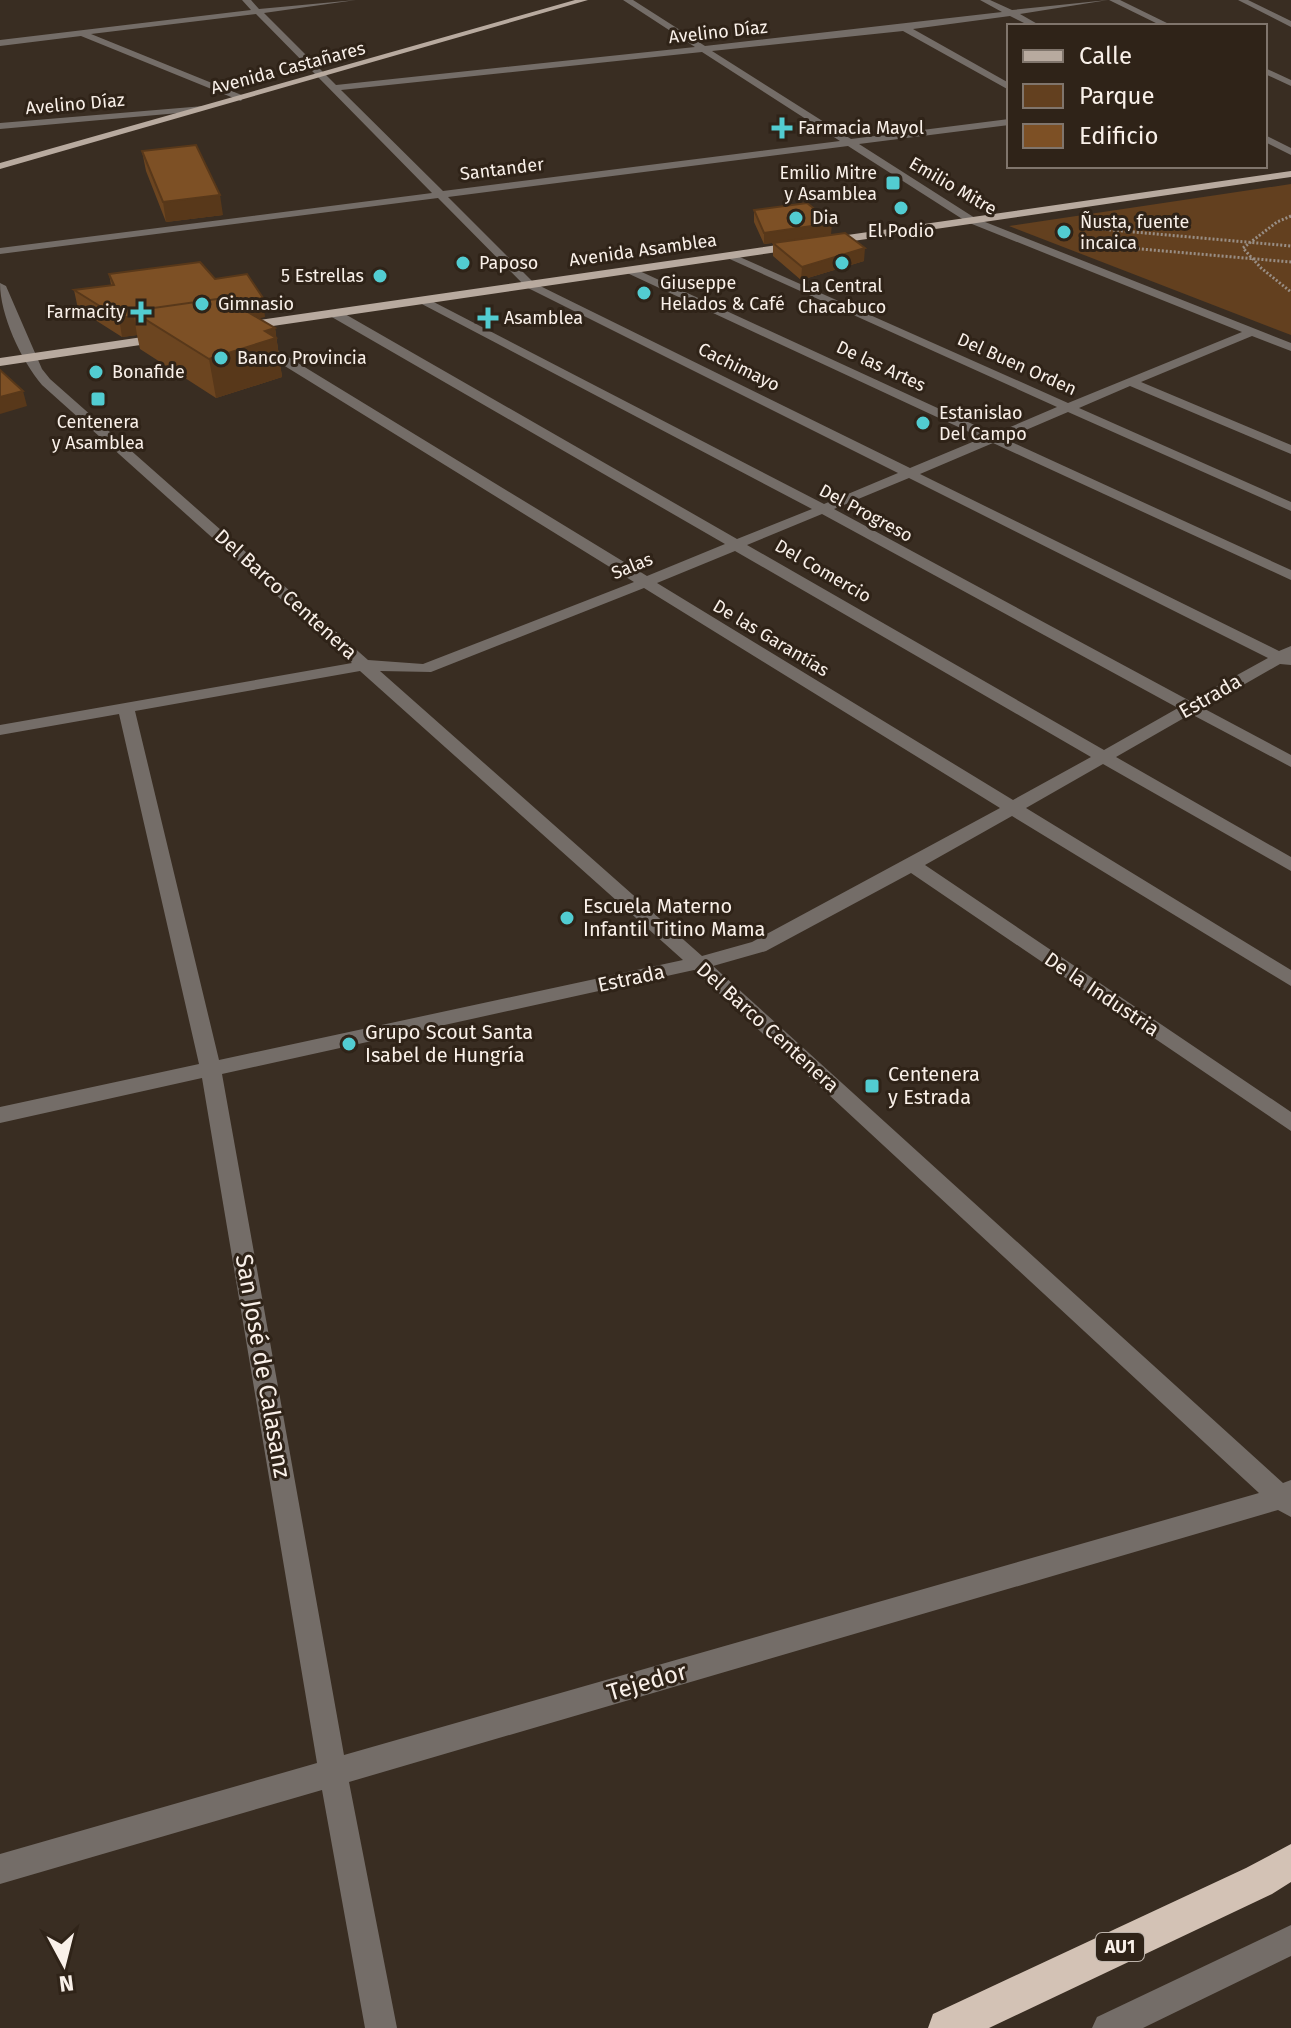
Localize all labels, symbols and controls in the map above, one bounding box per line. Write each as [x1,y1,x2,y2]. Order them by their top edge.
street label: Avelino Díaz [667,16,769,48]
legend [1007,24,1267,168]
street label: Avenida Castañares [208,37,368,99]
text: Calle [1079,42,1132,70]
text: Parque [1079,82,1155,110]
street label: Avelino Díaz [25,89,126,119]
place label: Farmacia Mayol [798,117,924,139]
marker: Farmacia Mayol [773,119,791,137]
text: Edificio [1079,122,1159,150]
street label: Emilio Mitre [905,152,1001,220]
street label: Santander [459,153,545,185]
place label: Emilio Mitre y Asamblea [780,162,877,205]
marker: Emilio Mitre y Asamblea [884,174,902,192]
marker: El Podio [892,199,910,217]
place label: Dia [812,207,838,229]
marker: Dia [787,209,805,227]
place label: Ñusta, fuente incaica [1080,210,1189,254]
place label: El Podio [868,220,934,242]
marker: Ñusta, fuente incaica [1055,223,1073,241]
street label: Avenida Asamblea [568,229,718,271]
place label: Paposo [479,252,538,274]
marker: Paposo [454,254,472,272]
marker: La Central Chacabuco [833,254,851,272]
place label: 5 Estrellas [281,265,364,287]
marker: 5 Estrellas [371,267,389,285]
place label: Giuseppe Helados & Café [660,272,785,315]
place label: La Central Chacabuco [798,275,886,318]
marker: Giuseppe Helados & Café [635,284,653,302]
place label: Gimnasio [218,293,294,315]
marker: Gimnasio [193,295,211,313]
place label: Farmacity [46,301,125,323]
marker: Farmacity [132,303,150,321]
place label: Asamblea [504,307,583,329]
marker: Asamblea [479,309,497,327]
street label: Del Buen Orden [954,328,1080,400]
street label: De las Artes [833,336,929,396]
street label: Cachimayo [695,338,783,396]
place label: Banco Provincia [237,347,367,369]
marker: Banco Provincia [212,349,230,367]
place label: Bonafide [112,361,185,383]
marker: Bonafide [87,363,105,381]
marker: Centenera y Asamblea [89,390,107,408]
place label: Estanislao Del Campo [939,402,1027,445]
place label: Centenera y Asamblea [52,411,144,454]
marker: Estanislao Del Campo [914,414,932,432]
street label: Del Progreso [815,479,917,547]
street label: Del Barco Centenera [210,524,362,664]
street label: Del Comercio [771,535,875,607]
street label: Salas [608,548,656,584]
street label: De las Garantías [709,595,833,681]
street label: Estrada [1175,669,1245,723]
place label: Escuela Materno Infantil Titino Mama [583,894,766,941]
marker: Escuela Materno Infantil Titino Mama [558,909,576,927]
street label: De la Industria [1040,947,1164,1041]
street label: Del Barco Centenera [692,957,844,1097]
street label: Estrada [595,959,667,997]
place label: Grupo Scout Santa Isabel de Hungría [365,1020,533,1067]
marker: Grupo Scout Santa Isabel de Hungría [340,1035,358,1053]
place label: Centenera y Estrada [888,1062,980,1109]
marker: Centenera y Estrada [863,1077,881,1095]
street label: San José de Calasanz [230,1252,296,1480]
street label: Tejedor [604,1657,691,1707]
north arrow [24,1924,104,2004]
road number: AU1 [1096,1933,1144,1961]
text: N [57,1969,75,1998]

